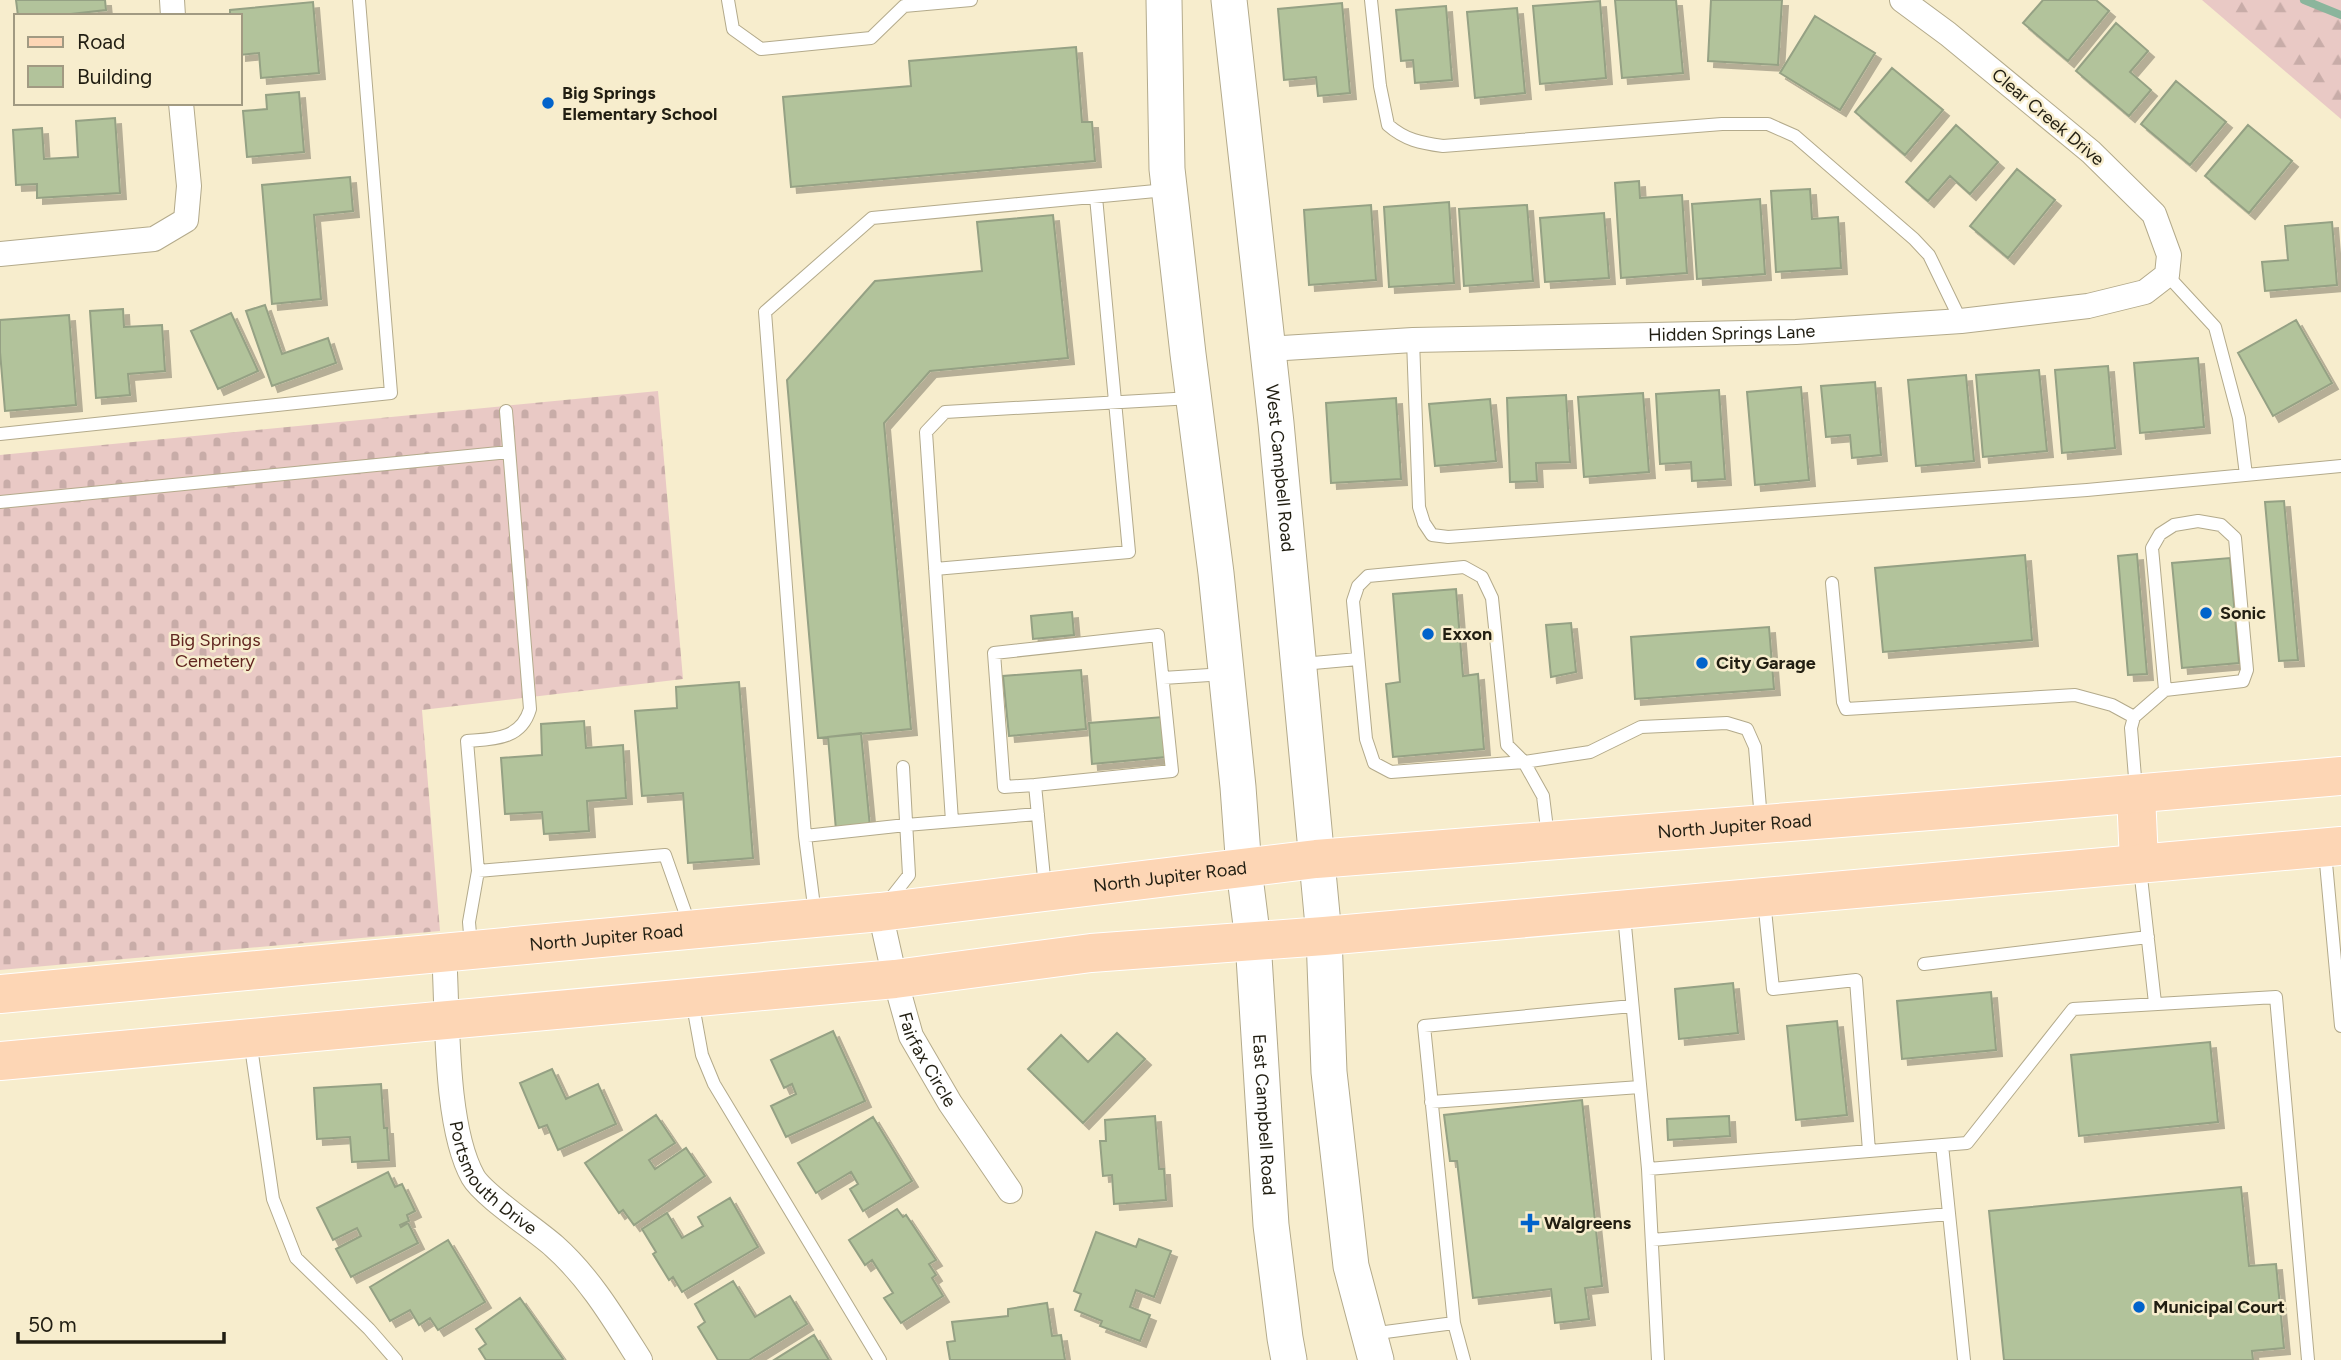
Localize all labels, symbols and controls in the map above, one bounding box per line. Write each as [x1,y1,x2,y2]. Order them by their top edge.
legend [14,14,242,105]
text: Road [77,29,125,54]
text: Building [77,64,152,89]
street label: Clear Creek Drive [1987,64,2109,171]
place label: Big Springs Elementary School [562,82,717,125]
marker: Big Springs Elementary School [540,95,556,111]
street label: Hidden Springs Lane [1648,320,1816,346]
street label: West Campbell Road [1261,383,1299,553]
place label: Sonic [2220,602,2266,624]
marker: Sonic [2198,605,2214,621]
place label: Exxon [1442,623,1492,645]
marker: Exxon [1420,626,1436,642]
park label: Big Springs Cemetery [169,629,261,672]
place label: City Garage [1716,652,1816,674]
marker: City Garage [1694,655,1710,671]
street label: North Jupiter Road [1657,809,1813,843]
street label: North Jupiter Road [1092,856,1248,897]
street label: North Jupiter Road [528,919,684,956]
street label: Fairfax Circle [894,1010,961,1111]
street label: East Campbell Road [1248,1033,1280,1196]
street label: Portsmouth Drive [445,1119,542,1240]
place label: Walgreens [1544,1212,1632,1234]
marker: Walgreens [1522,1215,1538,1231]
place label: Municipal Court [2153,1296,2285,1318]
marker: Municipal Court [2131,1299,2147,1315]
scale bar [18,1300,224,1344]
text: 50 m [28,1312,77,1337]

